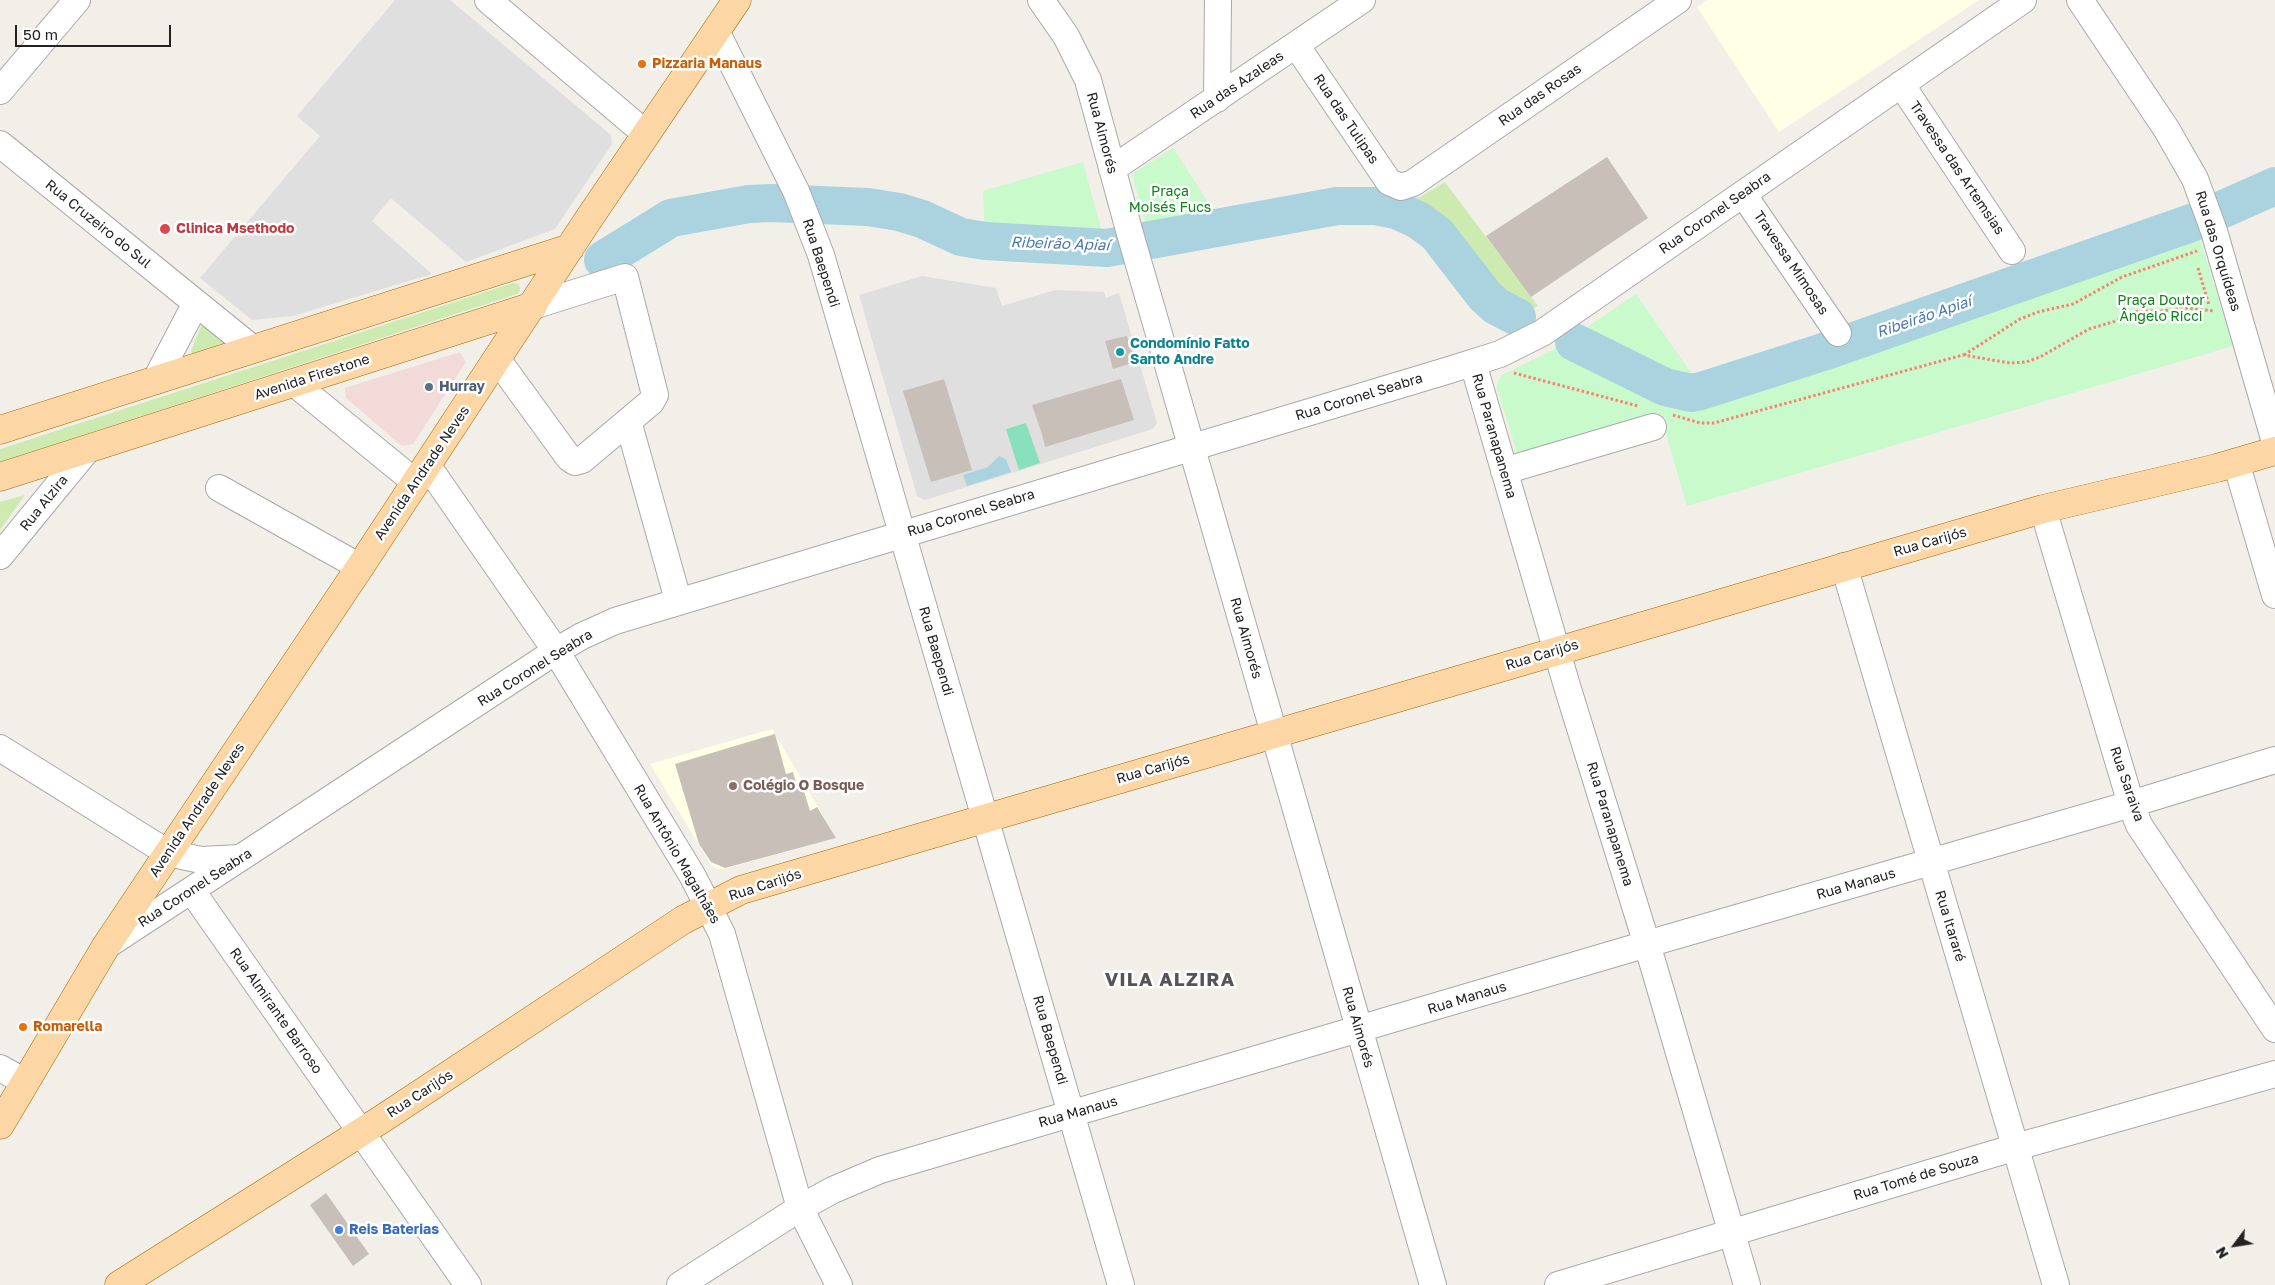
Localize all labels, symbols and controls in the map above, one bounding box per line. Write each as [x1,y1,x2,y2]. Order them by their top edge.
scale bar [18,15,174,47]
text: 50 m [23,25,58,43]
street label: Rua das Azaleas [1187,48,1287,122]
place label: Pizzaria Manaus [652,56,762,72]
marker: Pizzaria Manaus [636,58,648,70]
street label: Rua das Rosas [1495,60,1585,130]
street label: Rua das Tulipas [1310,71,1382,167]
street label: Rua Aimorés [1083,90,1121,176]
street label: Travessa das Artemsias [1906,98,2008,238]
street label: Rua Coronel Seabra [1656,168,1774,258]
street label: Rua Cruzeiro do Sul [42,176,154,272]
park label: Praça Moisés Fucs [1129,184,1211,216]
street label: Rua das Orquídeas [2192,189,2244,313]
street label: Travessa Mimosas [1750,208,1832,318]
street label: Rua Baependi [799,217,843,309]
place label: Clinica Msethodo [176,221,294,237]
marker: Clinica Msethodo [158,222,172,236]
water label: Ribeirão Apiaí [1010,233,1110,255]
water label: Ribeirão Apiaí [1874,292,1974,342]
park label: Praça Doutor Ângelo Ricci [2117,293,2205,326]
place label: Condomínio Fatto Santo Andre [1130,336,1250,368]
marker: Condomínio Fatto Santo Andre [1114,346,1126,358]
street label: Avenida Firestone [252,350,372,404]
street label: Rua Coronel Seabra [1293,370,1425,424]
street label: Rua Paranapanema [1468,372,1520,500]
place label: Hurray [439,379,485,395]
marker: Hurray [423,381,435,393]
street label: Avenida Andrade Neves [371,403,473,543]
street label: Rua Alzira [16,472,72,534]
street label: Rua Coronel Seabra [905,486,1037,540]
street label: Rua Carijós [1891,524,1969,560]
street label: Rua Aimorés [1226,595,1266,681]
street label: Rua Baependi [915,604,957,698]
street label: Rua Coronel Seabra [474,626,596,710]
street label: Rua Carijós [1504,636,1580,674]
street label: Avenida Andrade Neves [146,740,248,880]
street label: Rua Saraiva [2106,744,2148,824]
street label: Rua Carijós [1114,751,1192,787]
street label: Rua Paranapanema [1583,760,1637,888]
place label: Colégio O Bosque [743,778,864,794]
marker: Colégio O Bosque [727,780,739,792]
street label: Rua Antônio Magalhães [630,781,724,927]
street label: Rua Coronel Seabra [135,845,255,931]
street label: Rua Carijós [727,865,803,905]
street label: Rua Manaus [1815,865,1897,903]
street label: Rua Itararé [1931,888,1969,964]
street label: Rua Almirante Barroso [226,945,326,1077]
district label: VILA ALZIRA [1103,969,1237,991]
street label: Rua Manaus [1426,978,1508,1018]
street label: Rua Aimorés [1338,984,1378,1070]
street label: Rua Baependi [1029,993,1071,1087]
place label: Romarella [33,1019,102,1035]
marker: Romarella [17,1021,29,1033]
street label: Rua Carijós [384,1066,456,1122]
street label: Rua Manaus [1037,1093,1119,1131]
street label: Rua Tomé de Souza [1851,1150,1981,1204]
north arrow [2210,1220,2260,1270]
place label: Reis Baterias [349,1222,439,1238]
marker: Reis Baterias [333,1224,345,1236]
text: N [2212,1244,2232,1262]

